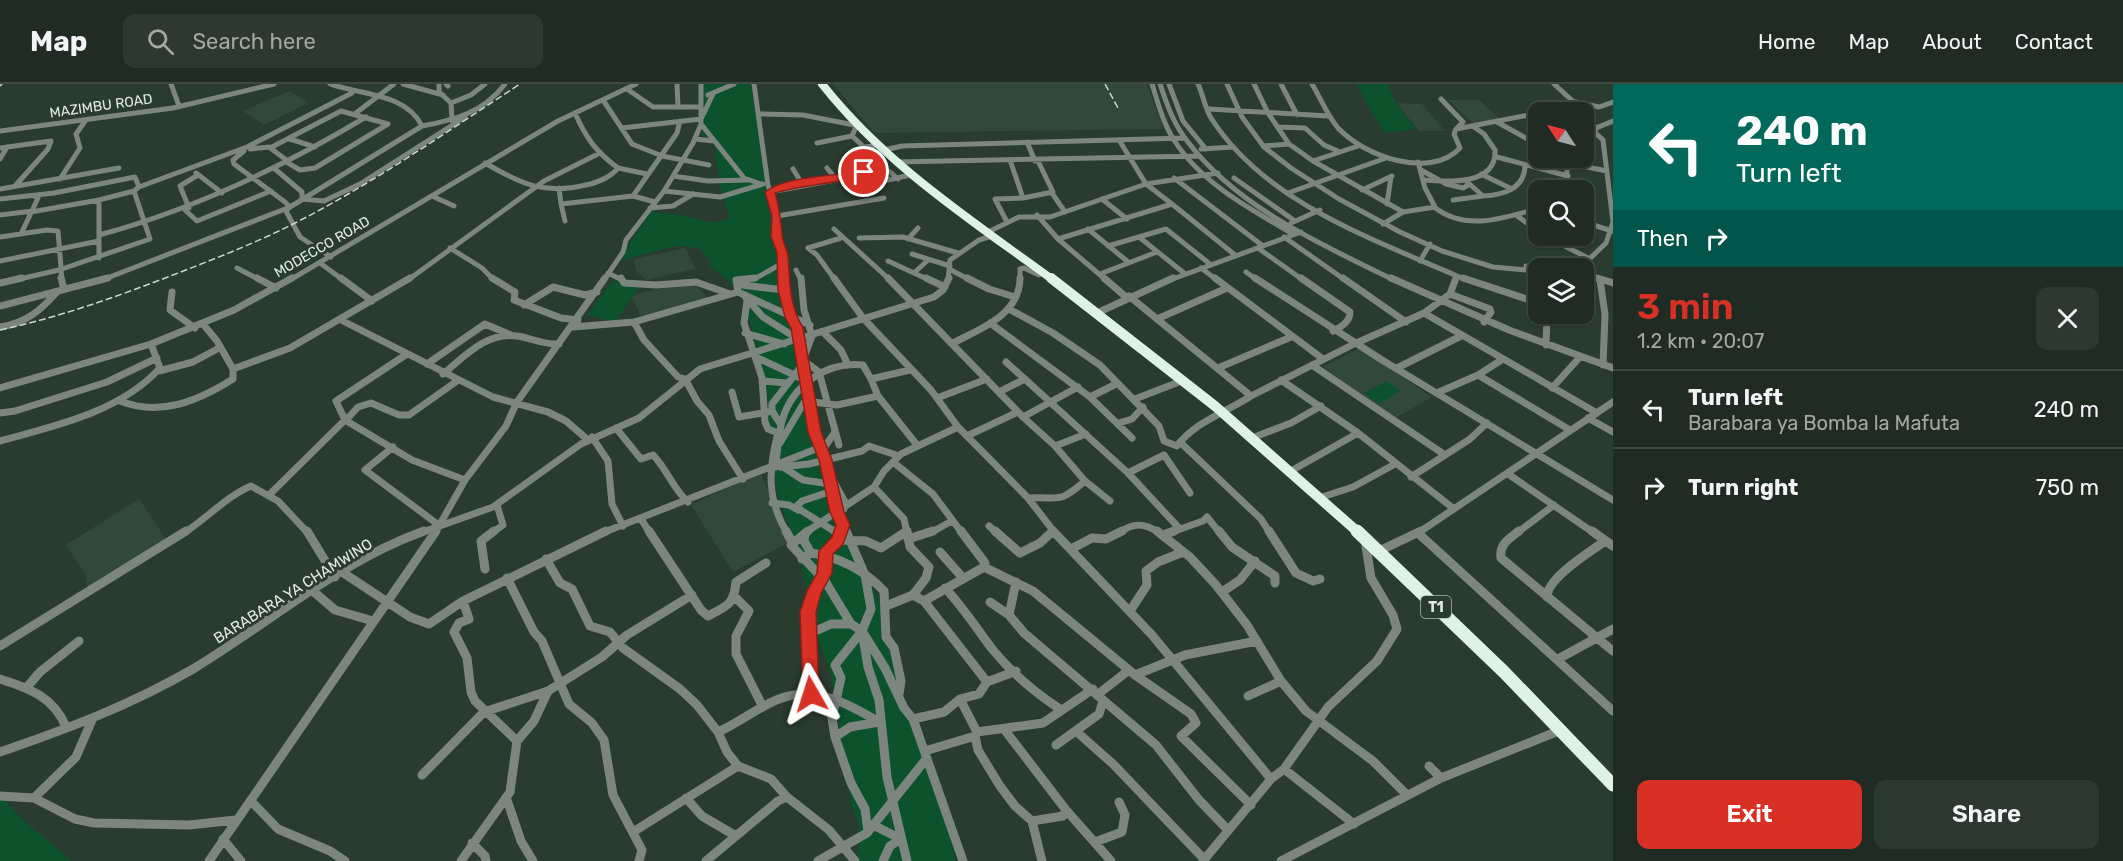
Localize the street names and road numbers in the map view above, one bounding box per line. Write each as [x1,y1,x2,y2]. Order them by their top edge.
street label: MAZIMBU ROAD [48,90,154,122]
street label: MODECCO ROAD [271,213,373,281]
street label: BARABARA YA CHAMWINO [210,535,376,647]
road number: T1 [1421,596,1451,618]

